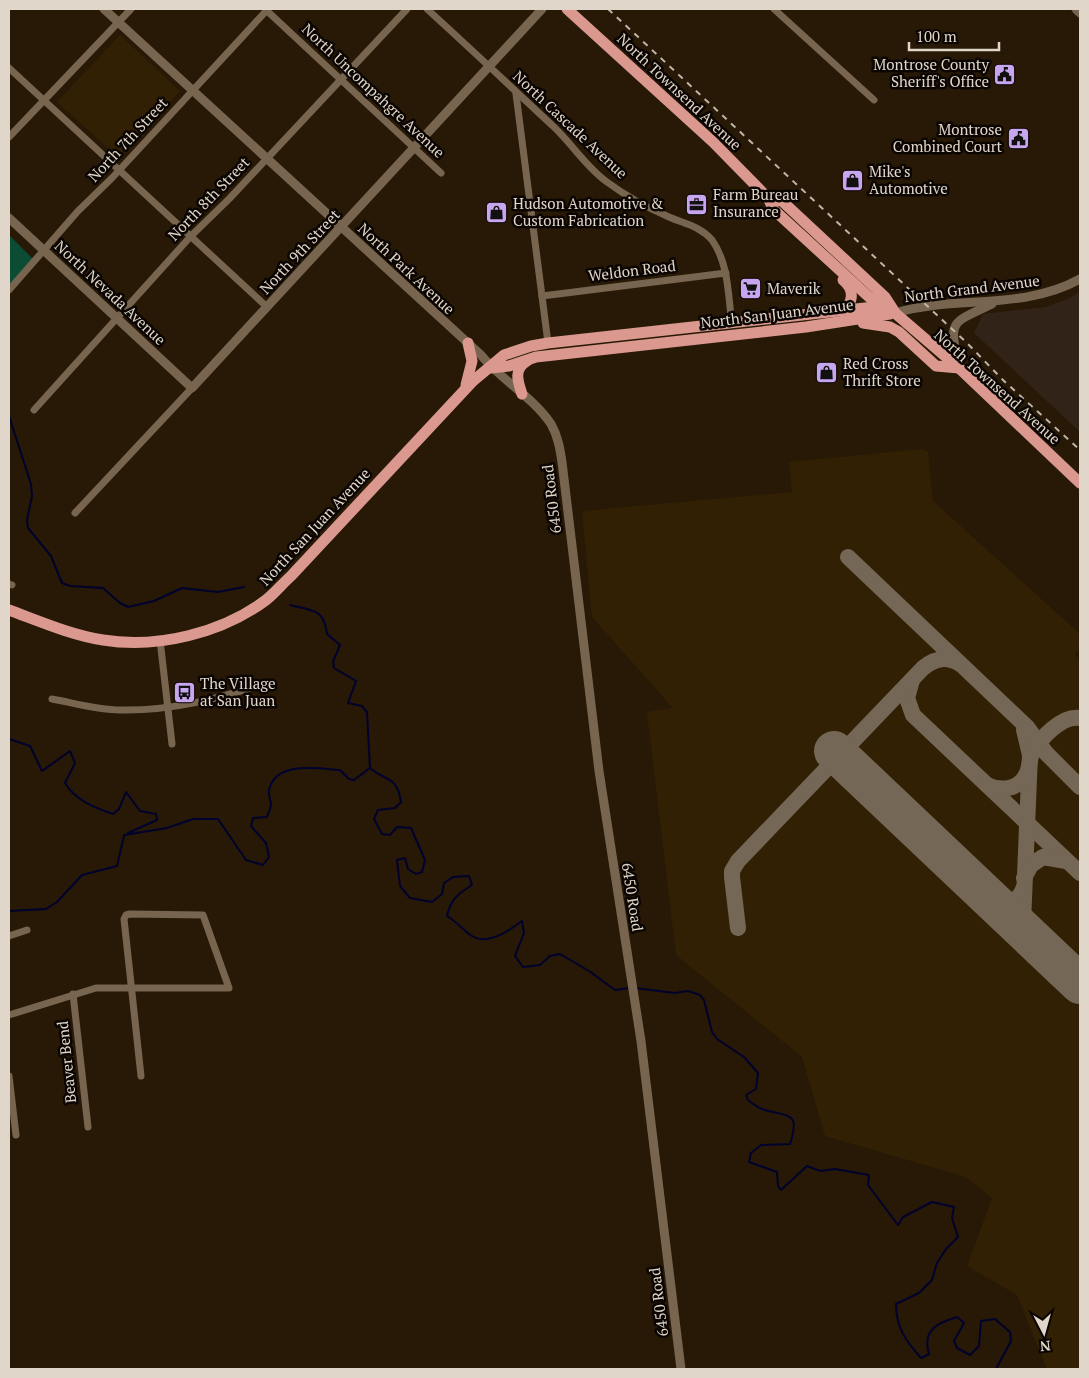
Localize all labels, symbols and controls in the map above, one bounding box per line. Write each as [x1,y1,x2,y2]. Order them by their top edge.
street label: North Uncompahgre Avenue [298,19,449,162]
scale bar [909,20,999,52]
text: 100 m [916,26,957,46]
street label: North Townsend Avenue [613,28,746,154]
place label: Montrose County Sheriff's Office [873,54,989,91]
public building icon: Montrose County Sheriff's Office [993,62,1017,86]
street label: North Cascade Avenue [509,66,632,183]
street label: North 7th Street [83,93,172,186]
place label: Montrose Combined Court [893,119,1002,156]
public building icon: Montrose Combined Court [1006,127,1030,151]
street label: North 8th Street [163,152,254,244]
place label: Mike's Automotive [869,161,948,198]
shop icon: Mike's Automotive [841,169,865,193]
place label: Farm Bureau Insurance [713,184,799,221]
office icon: Farm Bureau Insurance [685,192,709,216]
place label: Hudson Automotive & Custom Fabrication [513,193,663,230]
shop icon: Hudson Automotive & Custom Fabrication [485,201,509,225]
street label: North 9th Street [255,204,344,298]
street label: North Park Avenue [354,218,459,318]
street label: North Nevada Avenue [51,236,170,349]
street label: Weldon Road [587,255,677,285]
street label: North Grand Avenue [903,270,1041,306]
supermarket icon: Maverik [739,277,763,301]
place label: Maverik [767,278,821,298]
street label: North San Juan Avenue [699,294,854,332]
street label: North Townsend Avenue [930,324,1065,448]
place label: Red Cross Thrift Store [843,353,921,390]
shop icon: Red Cross Thrift Store [815,361,839,385]
street label: North San Juan Avenue [254,463,374,589]
street label: 6450 Road [537,464,565,535]
place label: The Village at San Juan [200,673,276,710]
bus stop icon: The Village at San Juan [172,681,196,705]
street label: 6450 Road [618,861,648,933]
street label: Beaver Bend [52,1020,80,1104]
street label: 6450 Road [644,1267,672,1338]
north arrow [1019,1308,1069,1358]
text: N [1039,1336,1052,1356]

